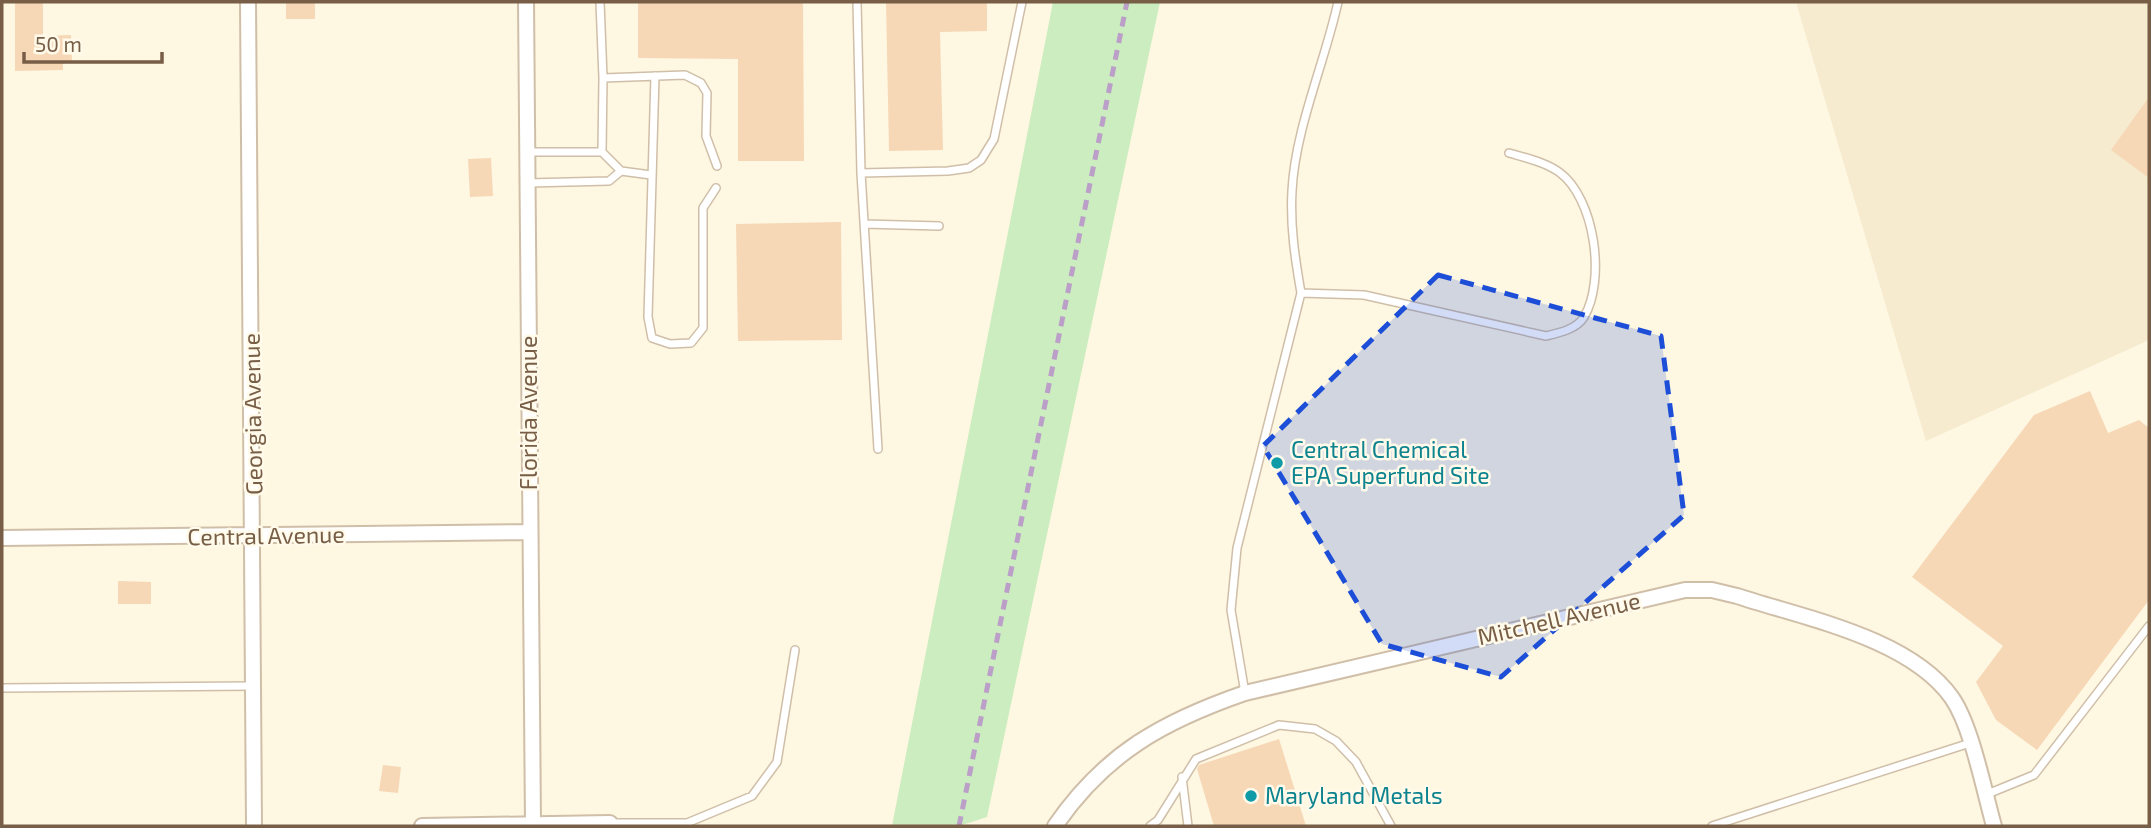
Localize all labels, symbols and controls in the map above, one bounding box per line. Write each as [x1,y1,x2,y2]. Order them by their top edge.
scale bar [24,21,163,65]
text: 50 m [35,31,82,56]
street label: Georgia Avenue [237,333,267,495]
street label: Florida Avenue [514,336,542,490]
place label: Central Chemical EPA Superfund Site [1291,435,1490,489]
marker: Central Chemical EPA Superfund Site [1269,455,1285,471]
street label: Central Avenue [187,520,345,550]
street label: Mitchell Avenue [1475,586,1643,650]
place label: Maryland Metals [1265,781,1443,809]
marker: Maryland Metals [1243,788,1259,804]

